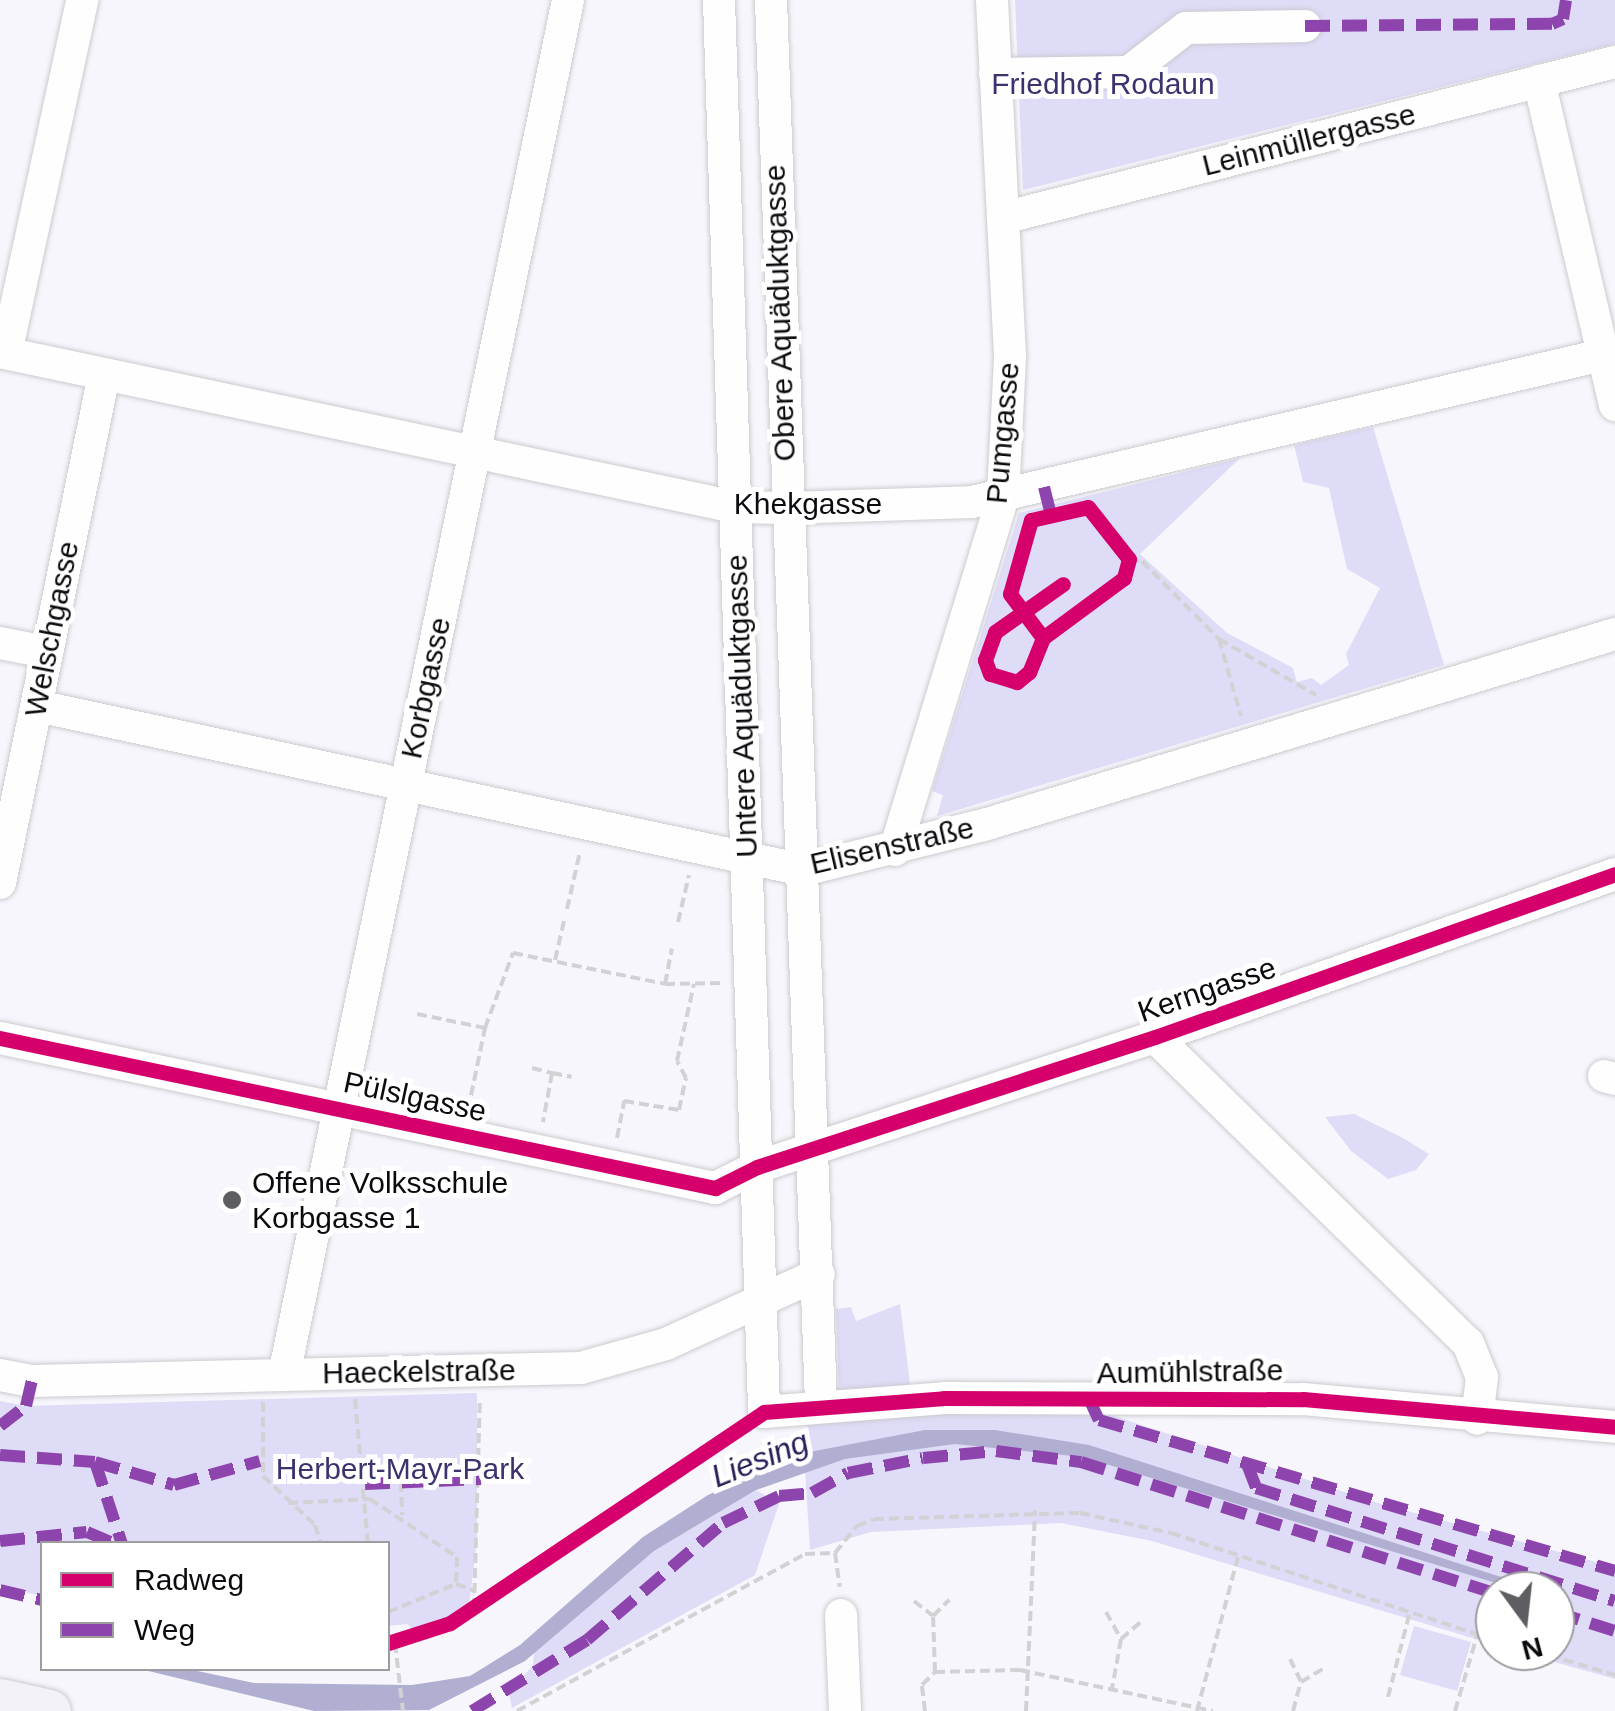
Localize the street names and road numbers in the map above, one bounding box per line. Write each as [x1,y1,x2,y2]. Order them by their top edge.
street label: Leinmüllergasse [1199,96,1419,184]
street label: Obere Aquäduktgasse [757,163,803,463]
street label: Pumgasse [979,361,1027,505]
street label: Khekgasse [734,486,882,522]
street label: Welschgasse [17,538,87,720]
street label: Untere Aquäduktgasse [719,553,765,859]
street label: Korbgasse [393,614,459,762]
street label: Elisenstraße [807,810,977,882]
street label: Kerngasse [1133,950,1281,1030]
street label: Pülslgasse [340,1064,490,1130]
street label: Haeckelstraße [322,1352,516,1392]
street label: Aumühlstraße [1096,1352,1284,1392]

